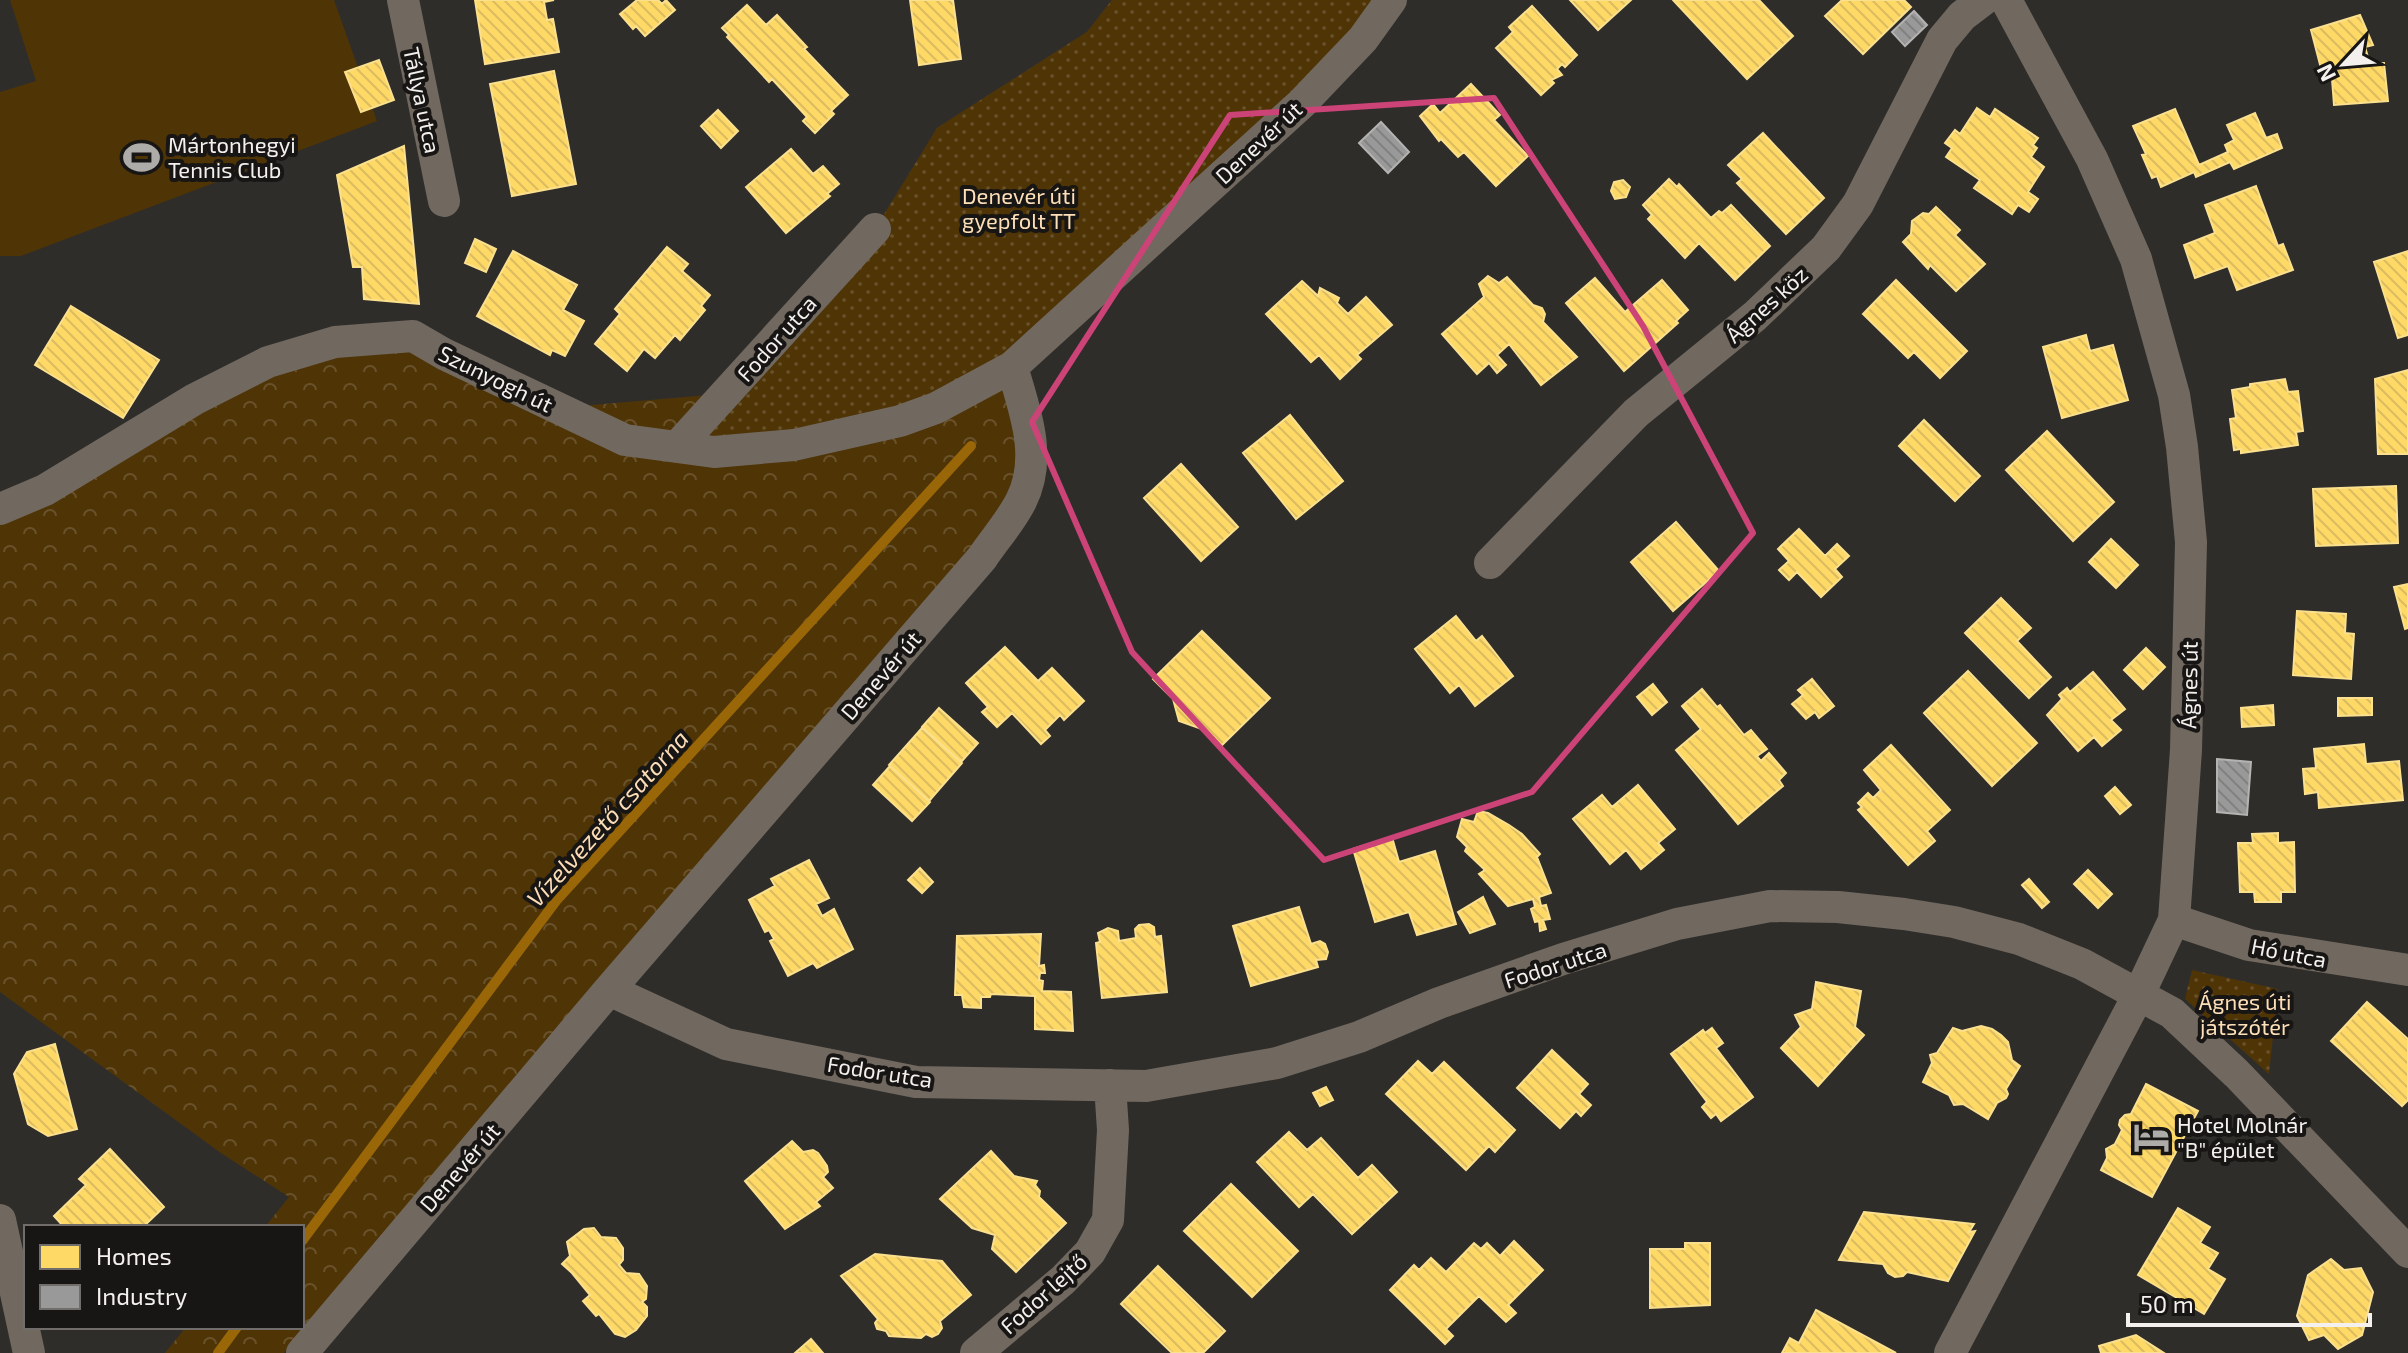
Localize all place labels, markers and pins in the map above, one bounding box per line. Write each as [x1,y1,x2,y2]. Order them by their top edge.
place label: Mártonhegyi Tennis Club [168,131,296,182]
sports icon: Mártonhegyi Tennis Club [123,138,161,176]
place label: Hotel Molnár "B" épület [2177,1111,2307,1162]
hotel icon: Hotel Molnár "B" épület [2132,1118,2170,1156]

